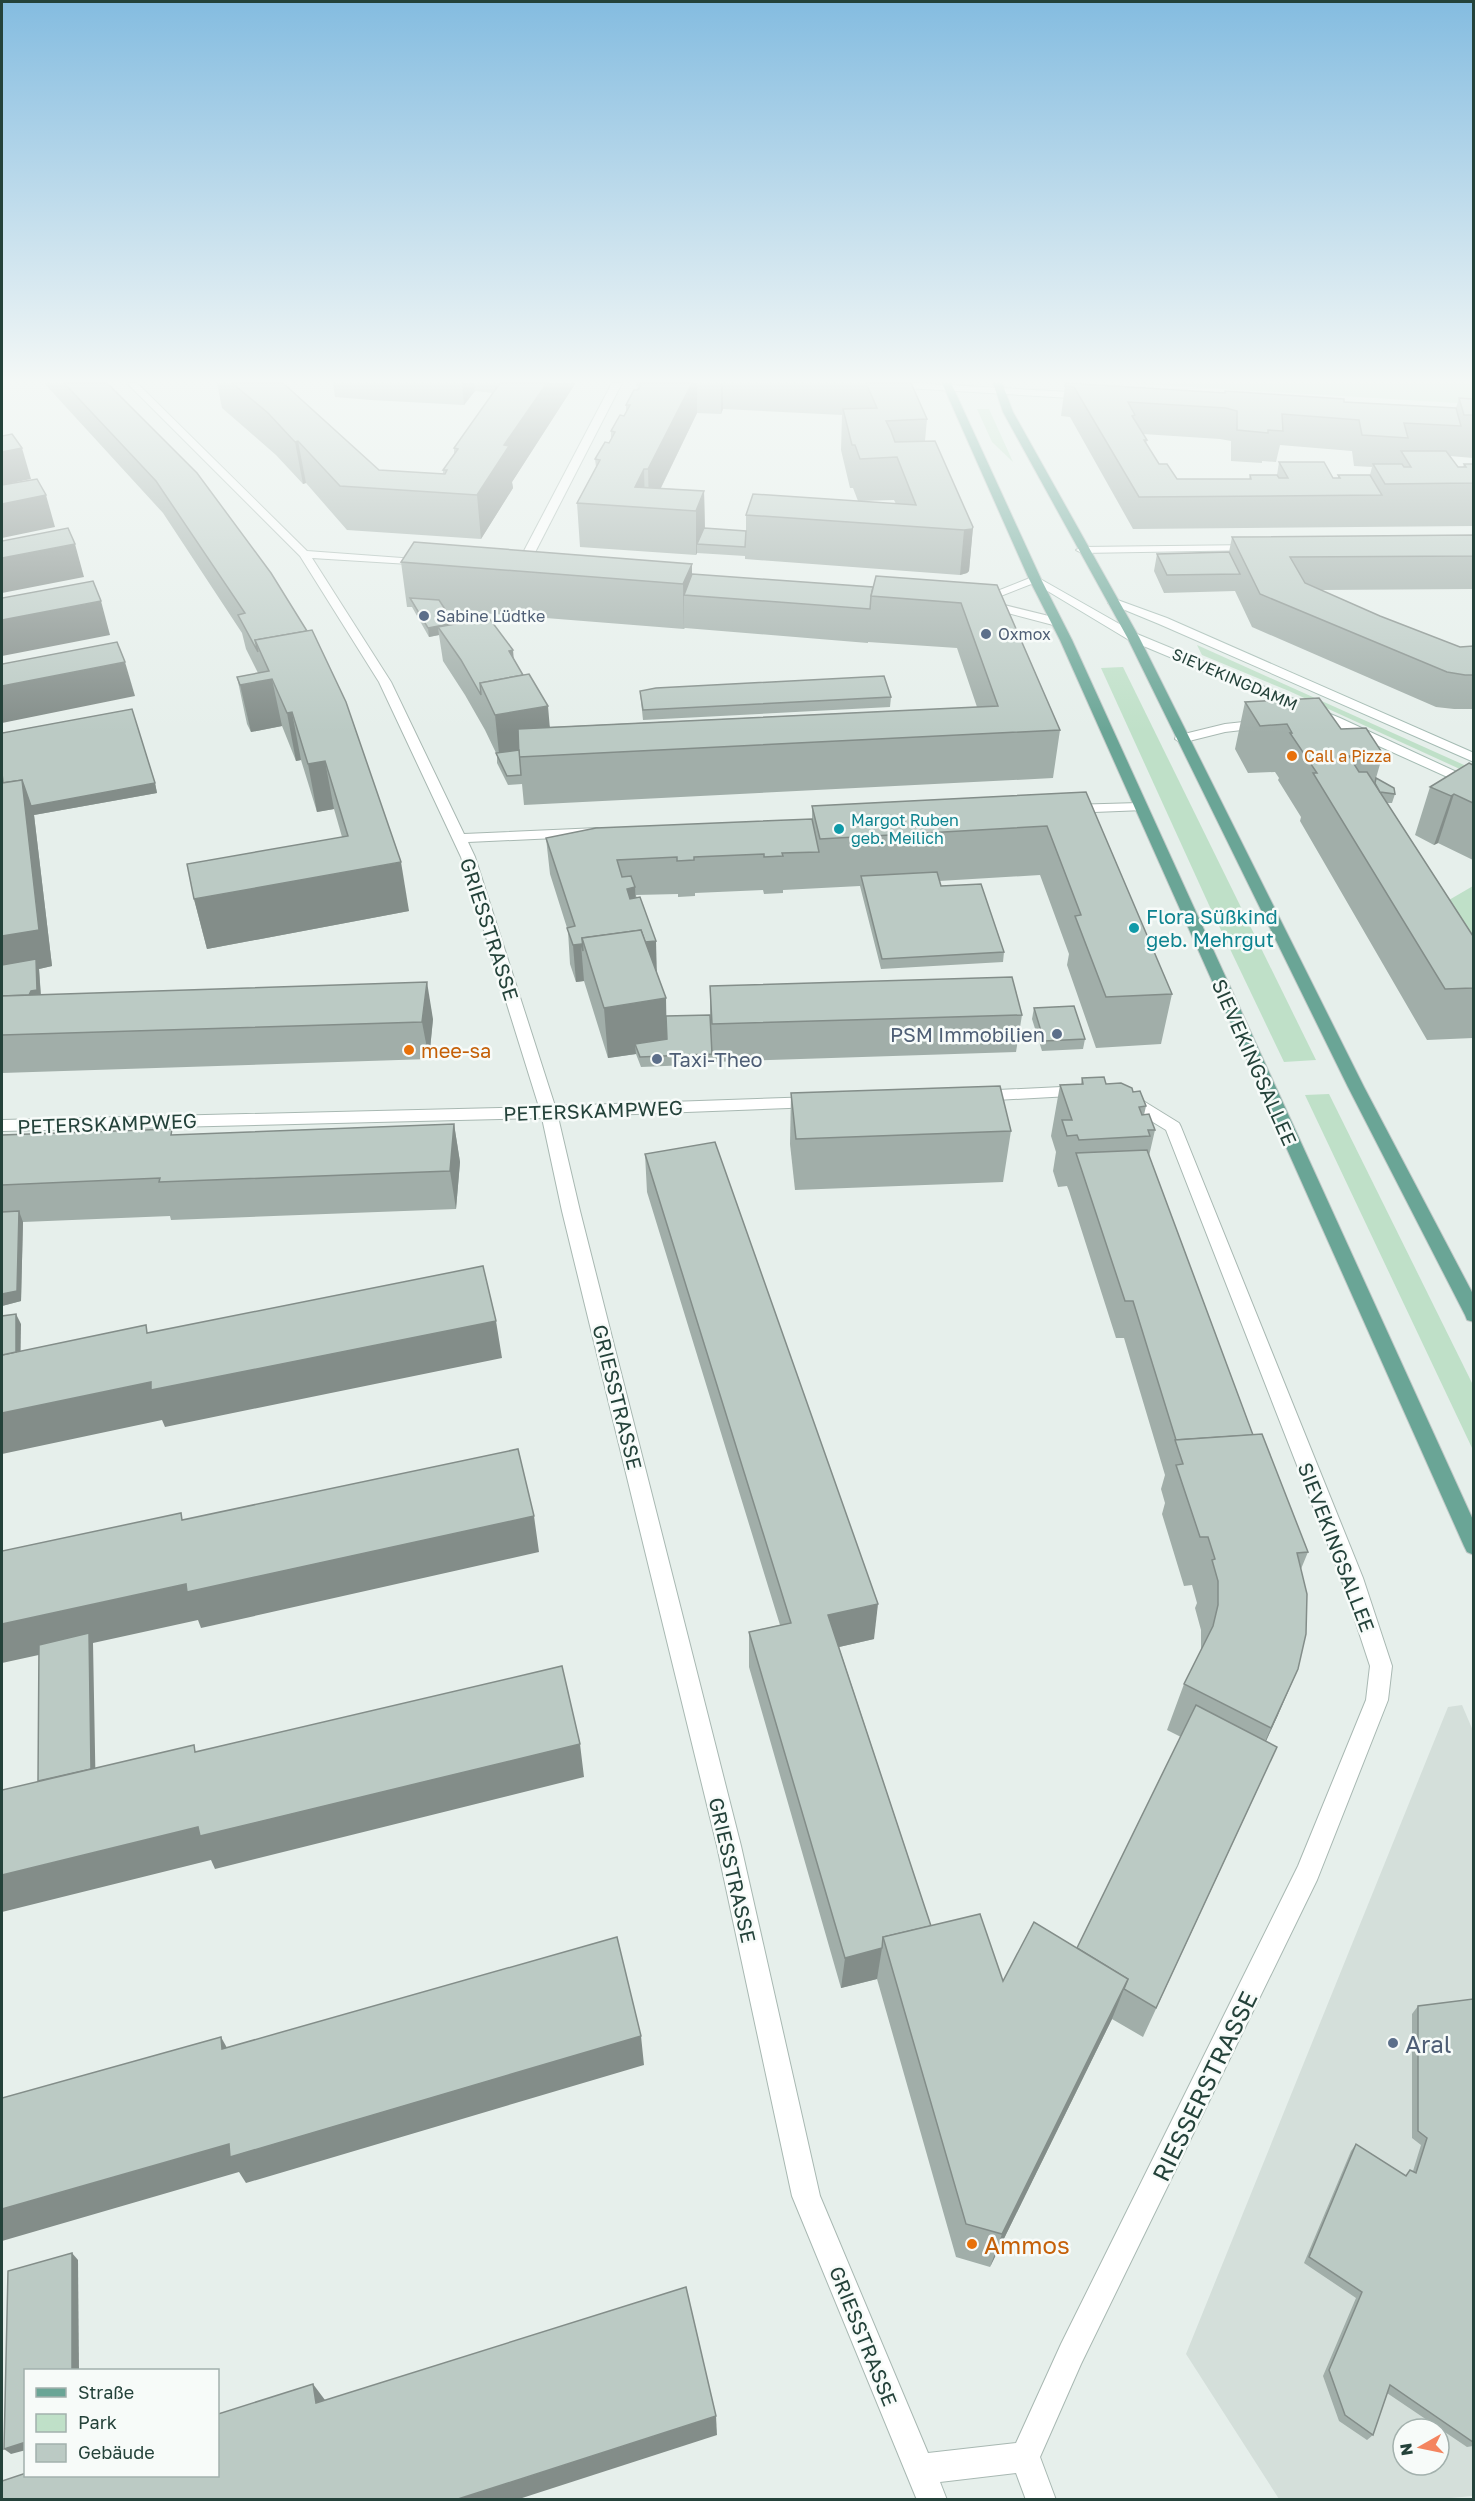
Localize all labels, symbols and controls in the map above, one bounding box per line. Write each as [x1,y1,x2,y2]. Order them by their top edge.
place label: Sabine Lüdtke [436,606,545,626]
marker: Sabine Lüdtke [417,609,431,623]
place label: Oxmox [998,624,1051,644]
marker: Oxmox [979,627,993,641]
street label: SIEVEKINGDAMM [1169,644,1301,714]
place label: Call a Pizza [1304,746,1392,766]
marker: Call a Pizza [1285,749,1299,763]
place label: Margot Ruben geb. Meilich [851,810,959,848]
marker: Margot Ruben geb. Meilich [832,822,846,836]
street label: GRIESSTRASSE [456,855,524,1003]
place label: Flora Süßkind geb. Mehrgut [1146,904,1278,951]
marker: Flora Süßkind geb. Mehrgut [1127,921,1141,935]
street label: SIEVEKINGSALLEE [1207,975,1303,1149]
place label: PSM Immobilien [890,1022,1045,1046]
marker: PSM Immobilien [1050,1027,1064,1041]
place label: mee-sa [421,1038,491,1062]
marker: mee-sa [402,1043,416,1057]
place label: Taxi-Theo [669,1047,763,1071]
marker: Taxi-Theo [650,1052,664,1066]
street label: PETERSKAMPWEG [503,1095,683,1125]
street label: PETERSKAMPWEG [17,1108,197,1138]
street label: GRIESSTRASSE [588,1322,648,1472]
street label: SIEVEKINGSALLEE [1294,1459,1380,1635]
street label: GRIESSTRASSE [705,1795,761,1945]
street label: RIESSERSTRASSE [1145,1986,1263,2186]
place label: Aral [1405,2029,1451,2058]
marker: Aral [1386,2036,1400,2050]
place label: Ammos [984,2230,1070,2259]
marker: Ammos [965,2237,979,2251]
street label: GRIESSTRASSE [825,2263,903,2409]
legend [24,2369,219,2477]
text: Straße [78,2381,134,2403]
text: Park [78,2411,117,2433]
north arrow [1391,2417,1451,2477]
text: Gebäude [78,2441,155,2463]
text: N [1395,2442,1417,2457]

